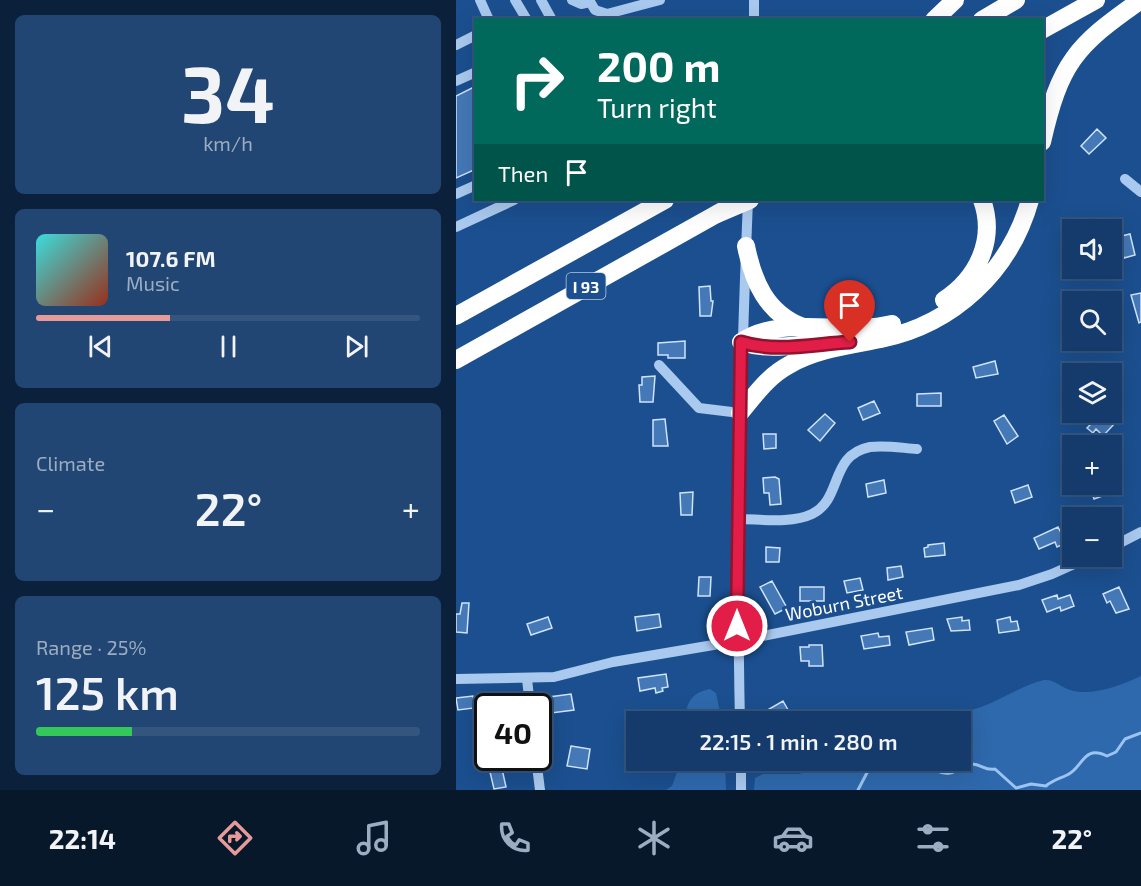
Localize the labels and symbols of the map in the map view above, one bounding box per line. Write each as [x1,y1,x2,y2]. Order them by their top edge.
road number: I 93 [566,273,606,299]
pin [824,280,875,342]
street label: Woburn Street [783,581,905,625]
position arrow [705,594,769,658]
speed limit sign: 40 [474,693,552,771]

